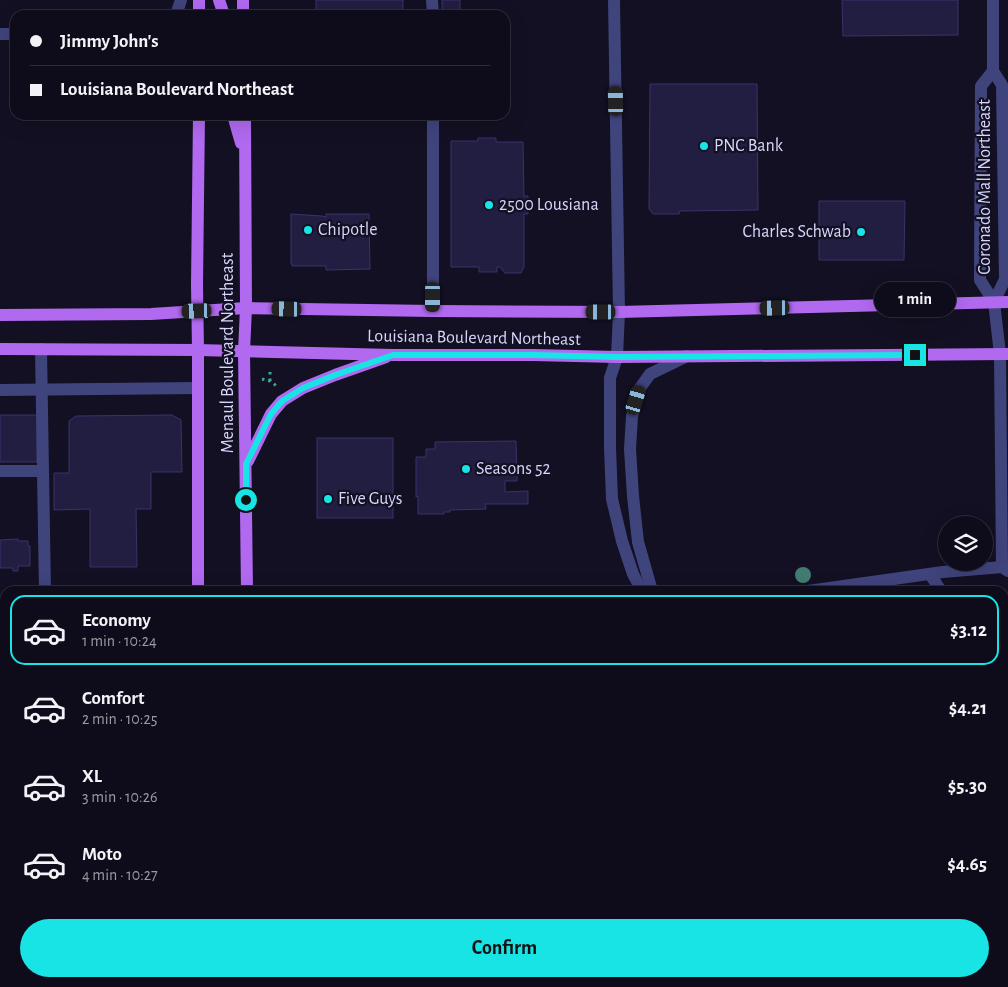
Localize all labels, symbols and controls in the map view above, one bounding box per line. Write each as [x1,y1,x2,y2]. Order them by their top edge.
text: Jimmy John's [60,32,159,51]
text: Louisiana Boulevard Northeast [60,80,294,99]
car [608,86,623,116]
street label: Coronado Mall Northeast [976,99,994,275]
place label: PNC Bank [714,137,784,155]
marker: PNC Bank [698,140,710,152]
place label: 2500 Lousiana [499,196,599,214]
marker: 2500 Lousiana [483,199,495,211]
place label: Chipotle [318,221,378,239]
place label: Charles Schwab [742,223,851,241]
marker: Chipotle [302,224,314,236]
marker: Charles Schwab [855,226,867,238]
street label: Menaul Boulevard Northeast [219,252,237,453]
car [425,282,440,312]
callout: 1 min [874,282,956,318]
text: 1 min [898,291,932,307]
car [759,300,790,316]
car [271,301,302,317]
car [181,303,212,319]
car [586,305,616,320]
street label: Louisiana Boulevard Northeast [367,327,581,349]
route end [904,344,926,366]
car [624,383,647,417]
place label: Seasons 52 [476,460,551,478]
marker: Seasons 52 [460,463,472,475]
route start [235,489,257,511]
place label: Five Guys [338,490,403,508]
marker: Five Guys [322,493,334,505]
map controls [938,516,993,571]
button: layers [938,516,993,571]
icon: car [22,608,67,653]
text: Economy [82,611,151,630]
text: $3.12 [950,621,987,640]
text: 1 min · 10:24 [82,633,157,649]
icon: car [22,686,67,731]
text: Comfort [82,689,144,708]
text: $4.21 [949,699,987,718]
text: 2 min · 10:25 [82,711,157,727]
icon: car [22,764,67,809]
text: XL [82,767,102,786]
text: $5.30 [948,777,987,796]
text: 3 min · 10:26 [82,789,158,805]
icon: car [22,842,67,887]
text: Moto [82,845,122,864]
text: $4.65 [947,855,987,874]
text: 4 min · 10:27 [82,867,158,883]
button: Confirm [20,919,989,977]

